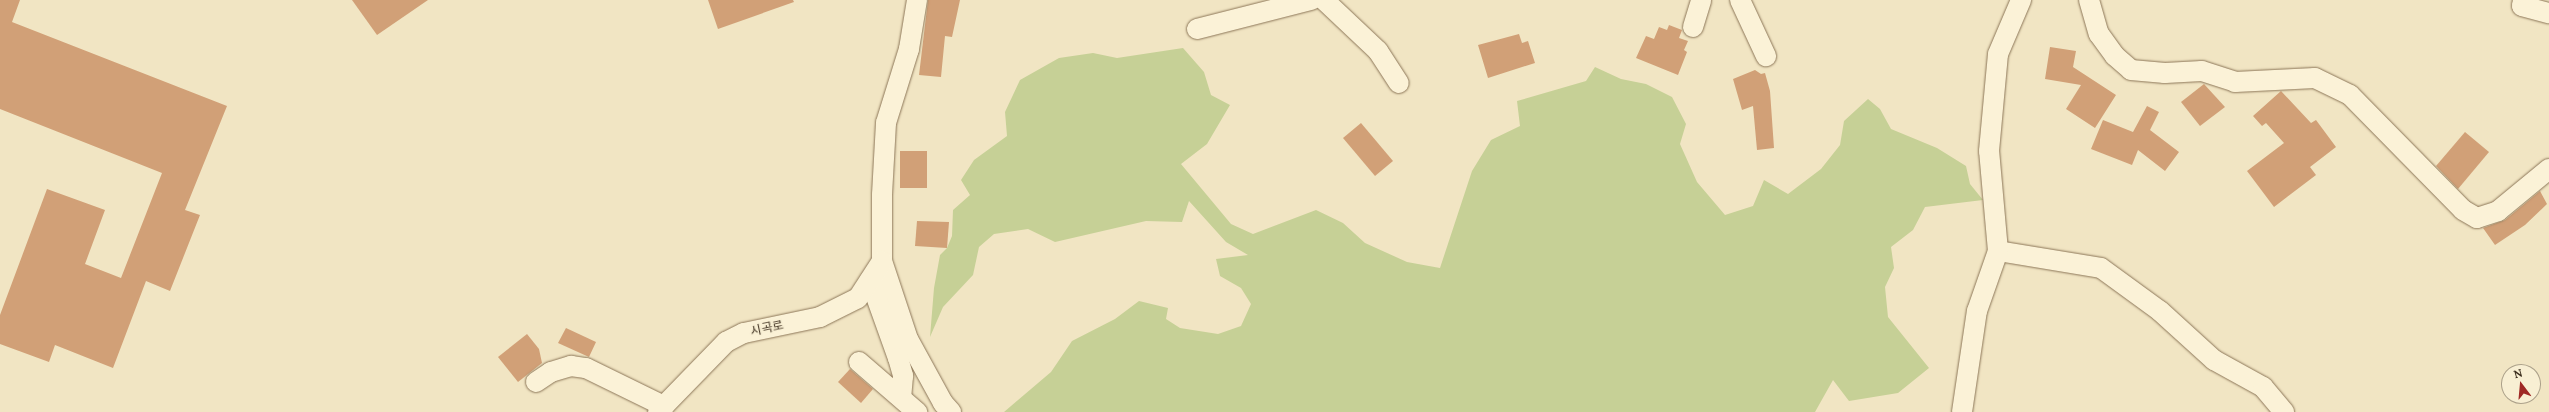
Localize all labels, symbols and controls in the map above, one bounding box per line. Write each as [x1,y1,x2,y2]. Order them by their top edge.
street label: 시곡로 [749,318,785,338]
north arrow [2501,364,2541,404]
text: N [2512,366,2524,381]

